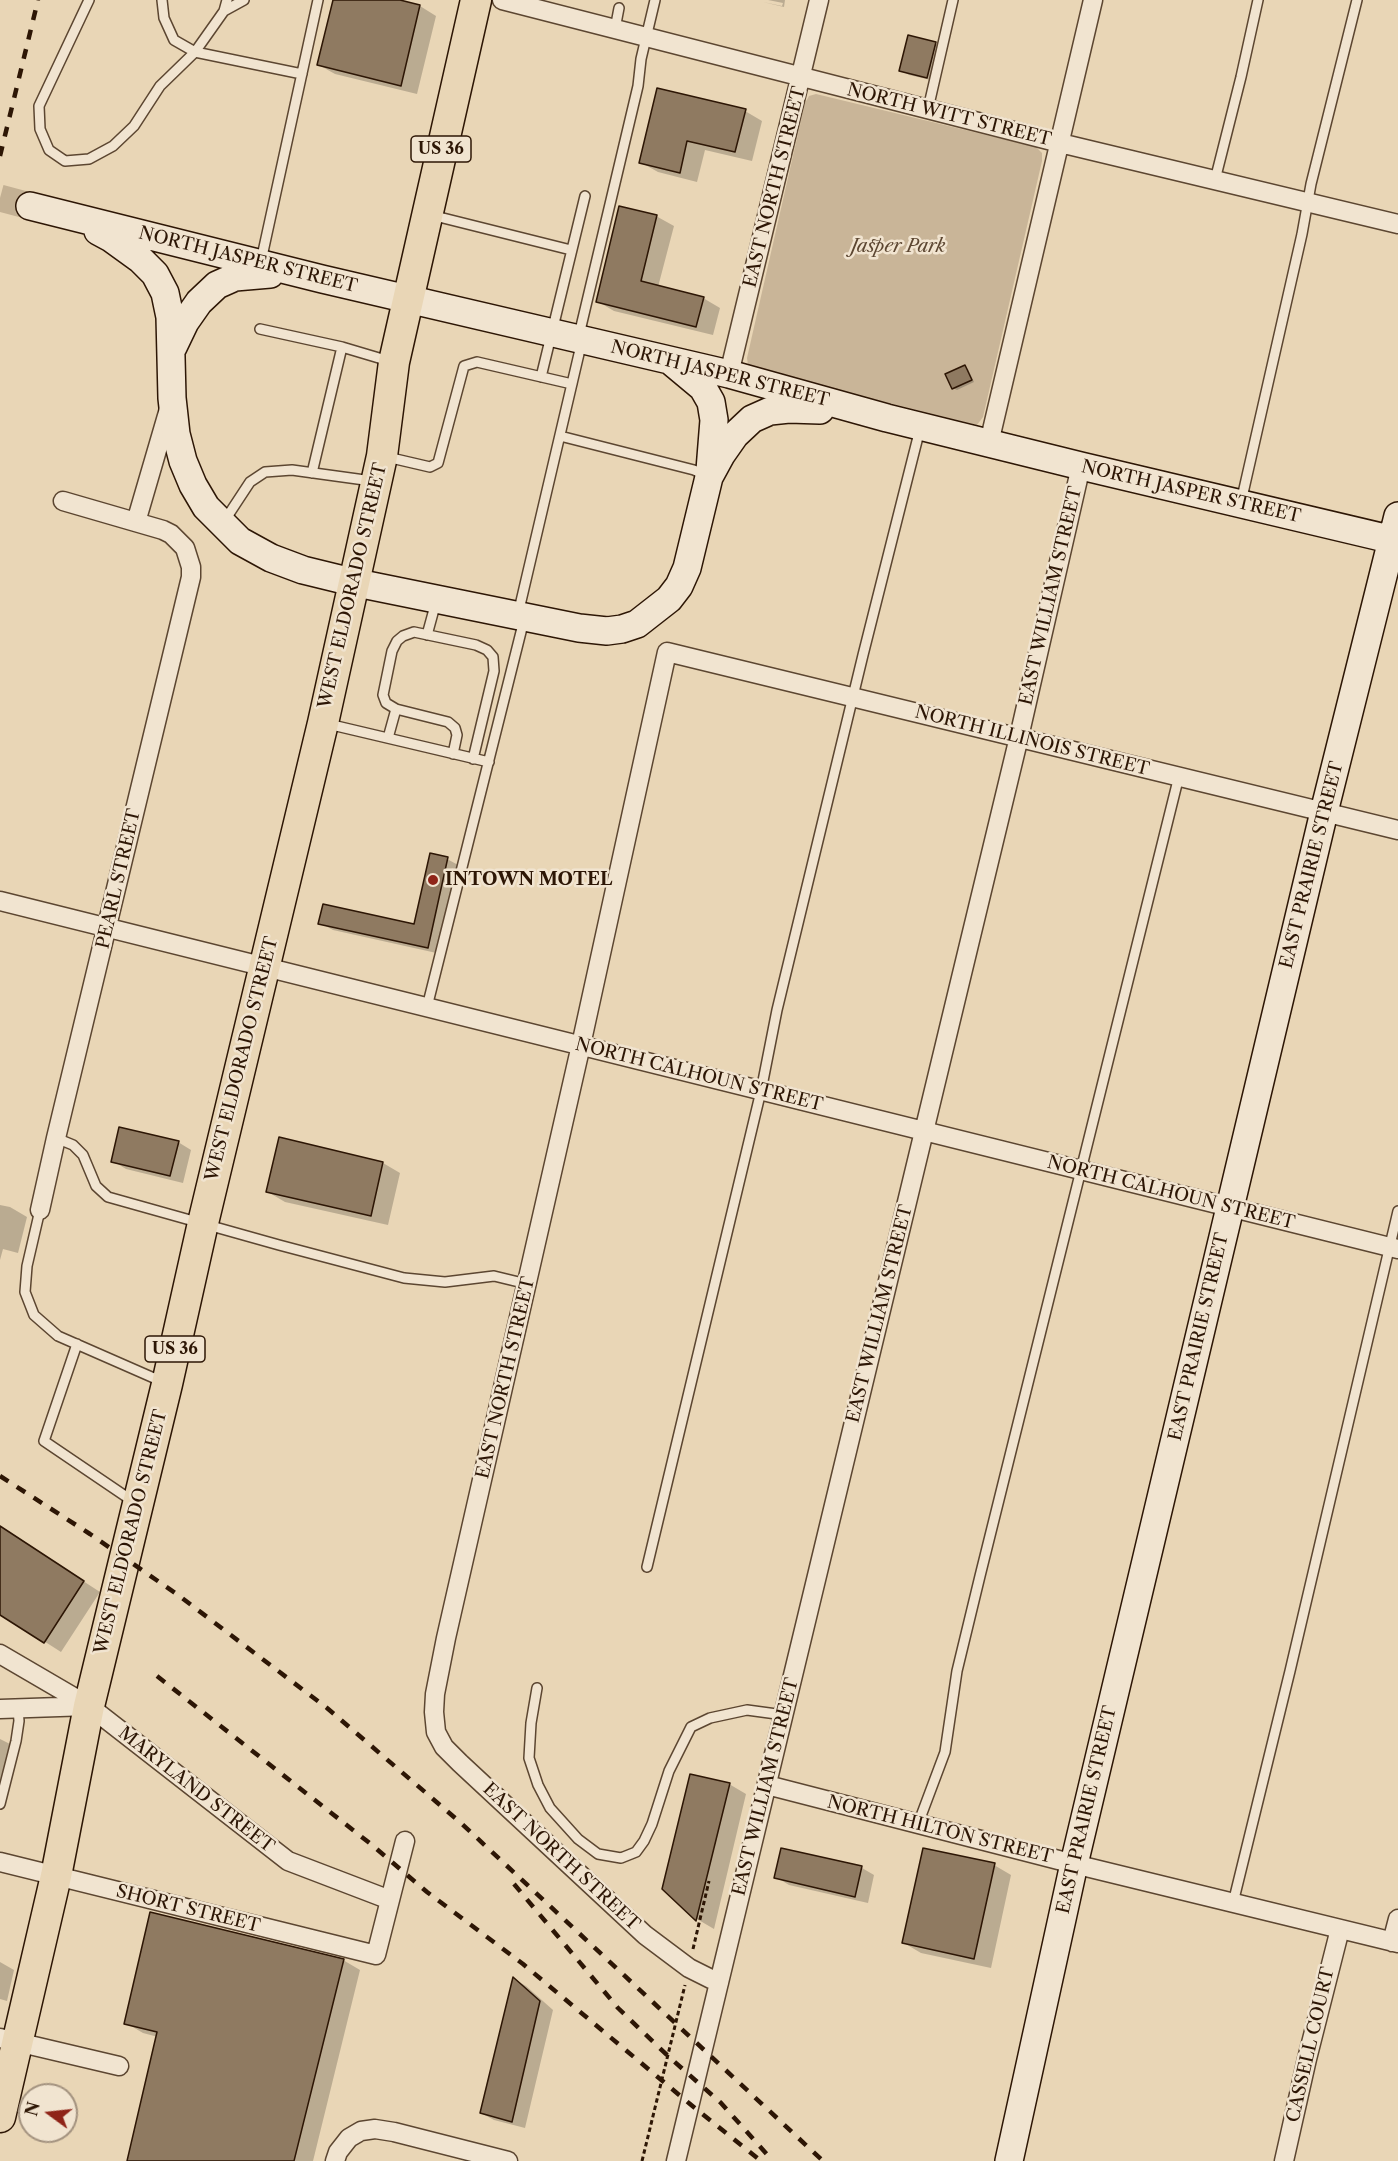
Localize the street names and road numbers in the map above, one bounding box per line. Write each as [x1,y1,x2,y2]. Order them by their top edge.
street label: NORTH WITT STREET [845,79,1053,151]
street label: EAST NORTH STREET [740,84,810,290]
road number: US 36 [411,136,471,162]
street label: NORTH JASPER STREET [137,222,359,298]
street label: NORTH JASPER STREET [609,336,831,412]
street label: NORTH JASPER STREET [1079,456,1303,528]
street label: WEST ELDORADO STREET [314,461,392,711]
street label: EAST WILLIAM STREET [1015,485,1087,707]
street label: NORTH ILLINOIS STREET [913,701,1151,781]
street label: EAST PRAIRIE STREET [1276,759,1348,971]
street label: PEARL STREET [92,807,146,951]
street label: WEST ELDORADO STREET [201,934,283,1184]
street label: NORTH CALHOUN STREET [573,1034,825,1116]
street label: NORTH CALHOUN STREET [1045,1152,1297,1234]
street label: EAST WILLIAM STREET [842,1203,918,1425]
street label: EAST PRAIRIE STREET [1165,1231,1233,1443]
street label: EAST NORTH STREET [472,1275,540,1481]
road number: US 36 [145,1336,205,1362]
street label: WEST ELDORADO STREET [90,1407,172,1657]
street label: EAST WILLIAM STREET [728,1676,804,1898]
street label: EAST PRAIRIE STREET [1053,1704,1121,1916]
street label: MARYLAND STREET [114,1722,278,1858]
street label: EAST NORTH STREET [478,1779,644,1935]
street label: NORTH HILTON STREET [825,1791,1055,1869]
street label: SHORT STREET [114,1881,262,1937]
street label: CASSELL COURT [1283,1965,1339,2125]

